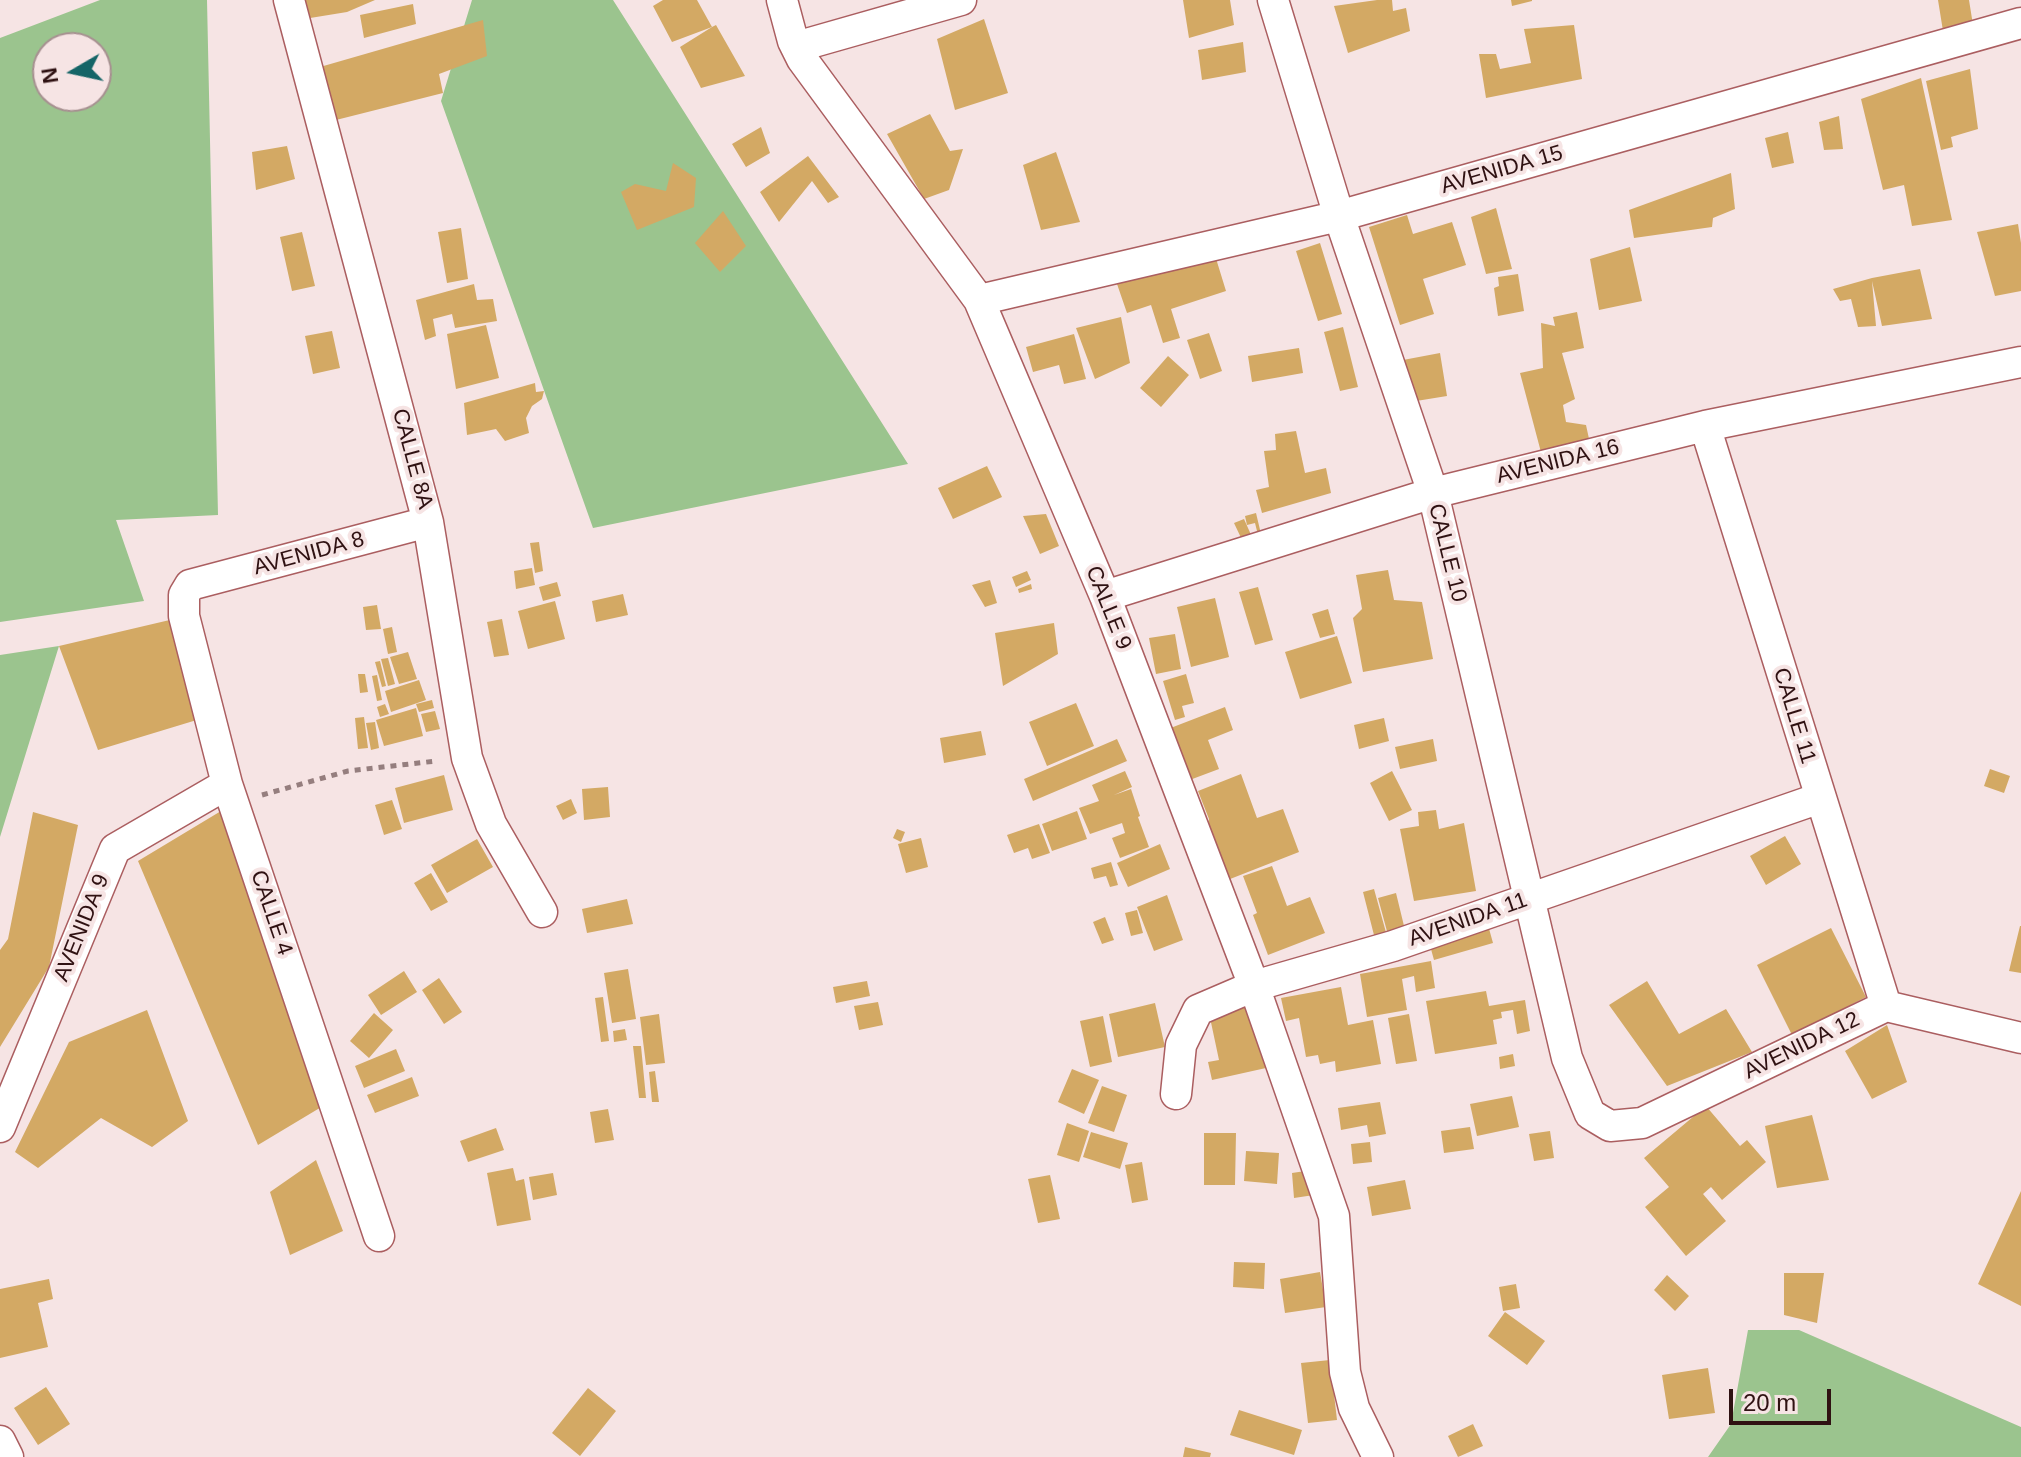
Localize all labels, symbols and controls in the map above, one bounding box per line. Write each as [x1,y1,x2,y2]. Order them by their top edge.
north arrow [32,32,112,112]
text: N [36,66,63,85]
street label: AVENIDA 15 [1438,140,1566,200]
street label: CALLE 8A [386,406,438,512]
street label: AVENIDA 16 [1494,434,1622,490]
street label: CALLE 10 [1422,501,1472,605]
street label: AVENIDA 8 [251,527,367,581]
street label: CALLE 9 [1079,562,1137,654]
street label: CALLE 11 [1767,665,1821,767]
street label: CALLE 4 [244,867,298,959]
street label: AVENIDA 9 [49,871,115,985]
street label: AVENIDA 11 [1405,887,1531,953]
street label: AVENIDA 12 [1740,1007,1864,1085]
scale bar [1733,1373,1835,1423]
text: 20 m [1743,1389,1796,1416]

